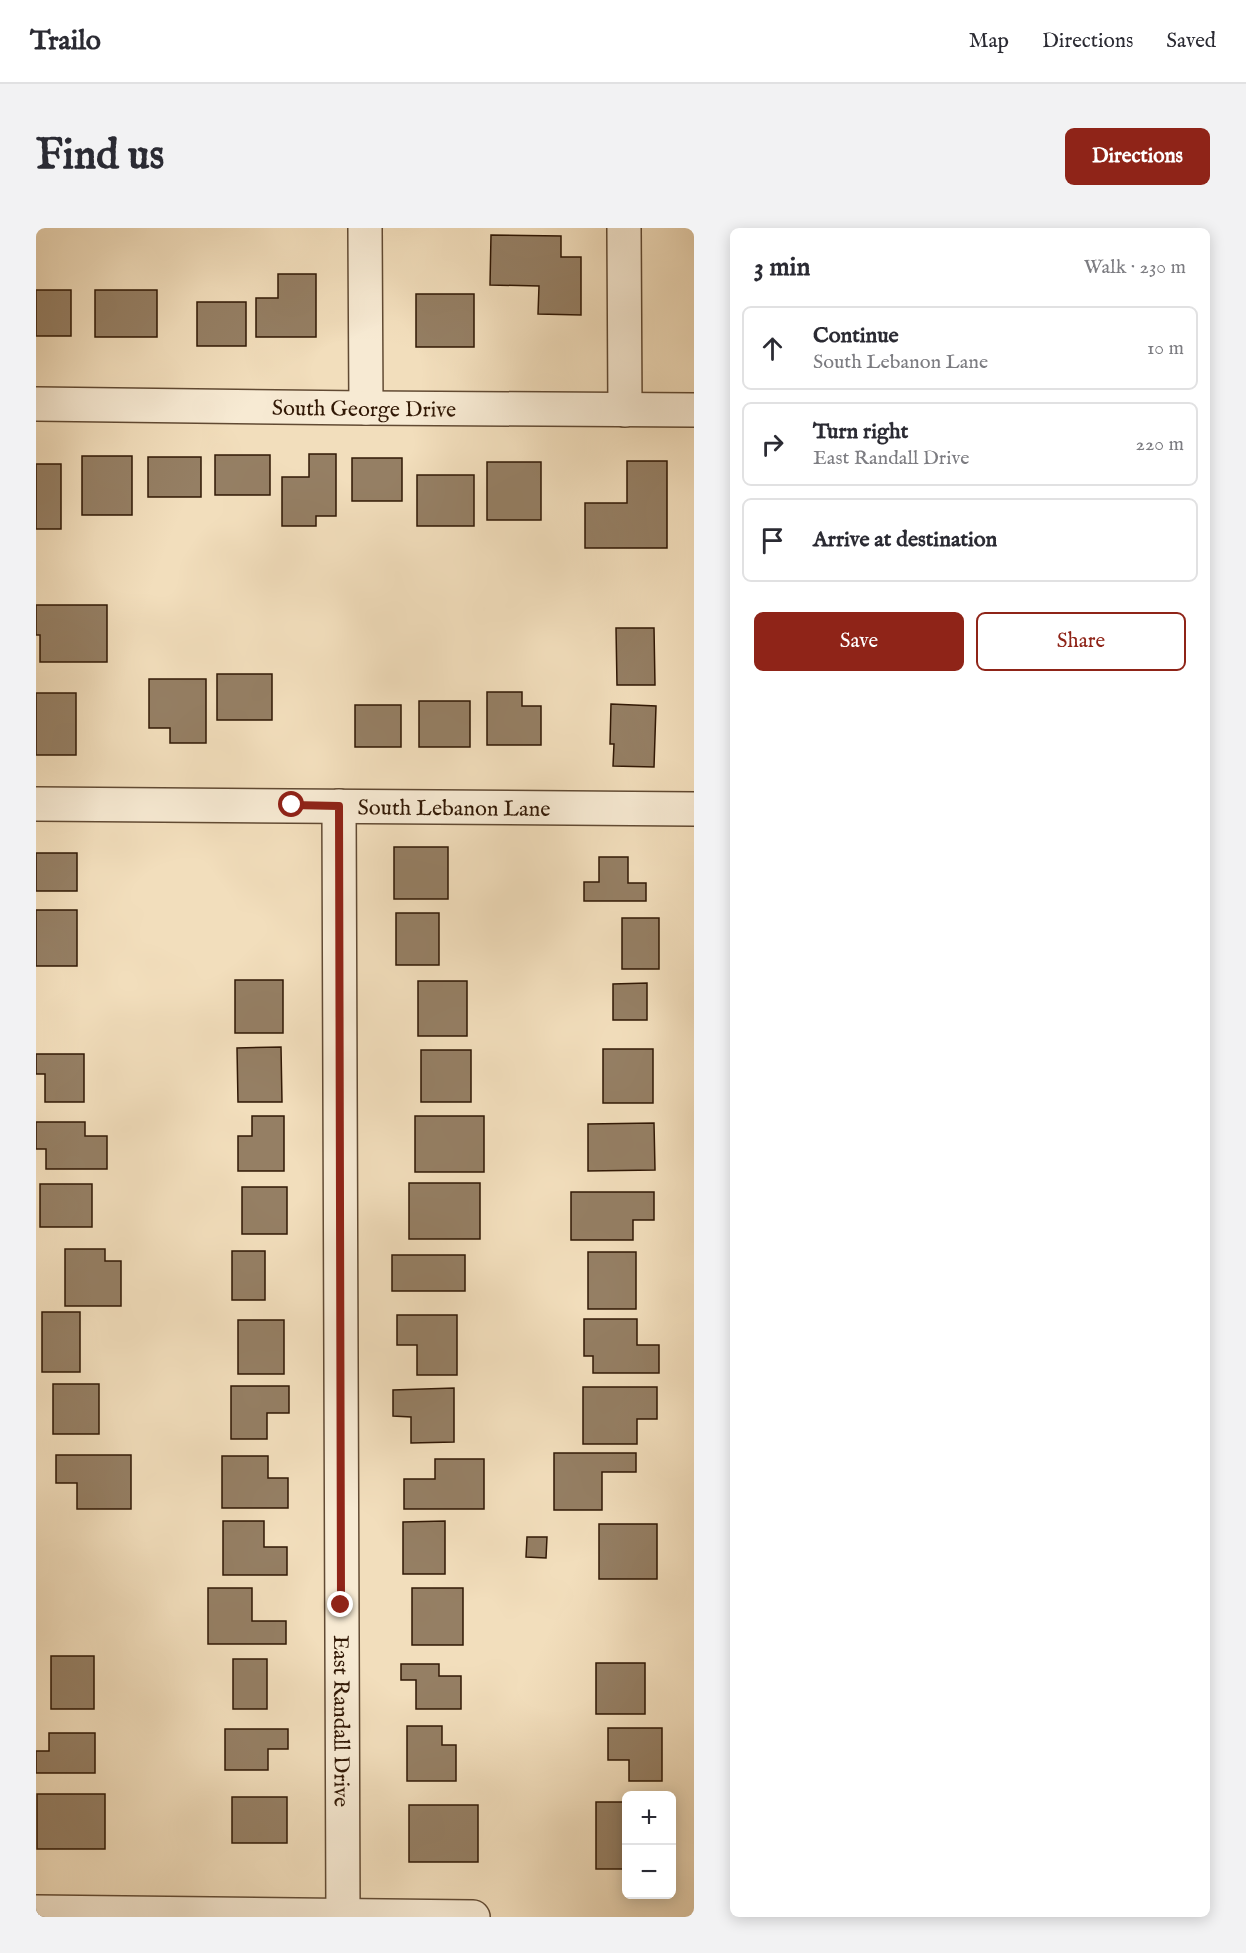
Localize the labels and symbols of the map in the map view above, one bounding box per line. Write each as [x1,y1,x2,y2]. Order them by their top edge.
street label: South George Drive [272,395,456,425]
route start [278,791,304,817]
street label: South Lebanon Lane [357,794,551,824]
route end [327,1591,353,1617]
street label: East Randall Drive [326,1635,355,1807]

